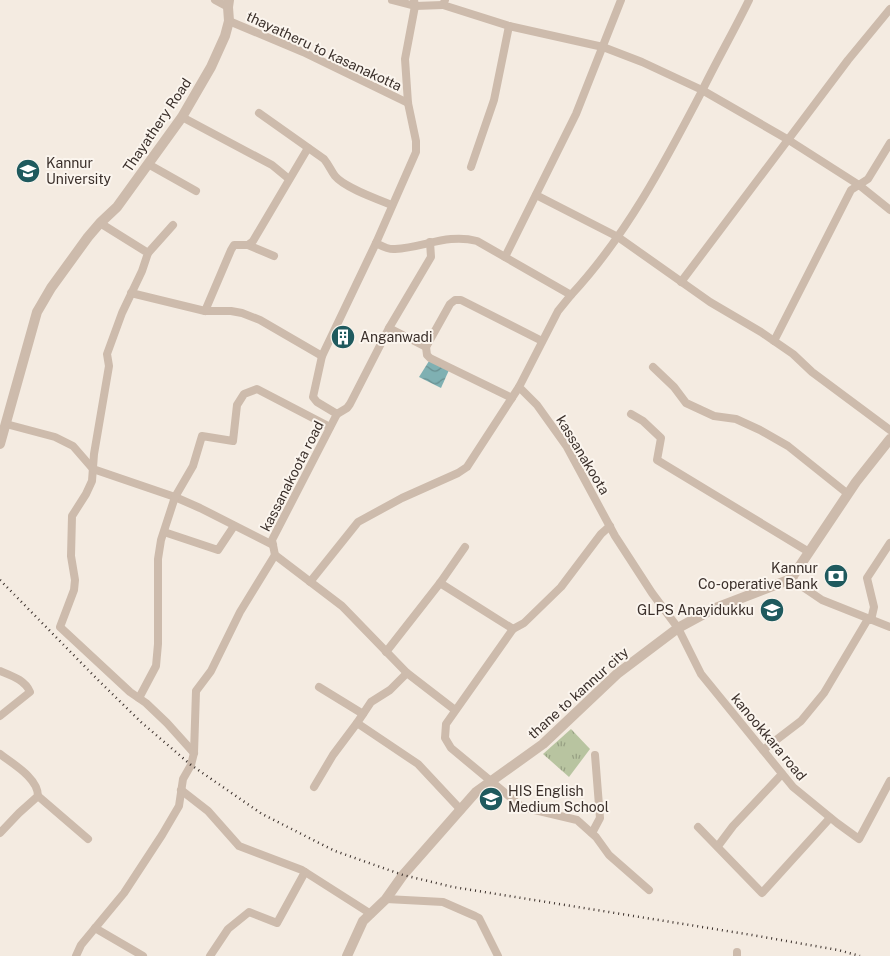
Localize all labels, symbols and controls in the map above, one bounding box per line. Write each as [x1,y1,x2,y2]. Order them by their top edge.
street label: thayatheru to kasanakotta [244,8,404,94]
street label: Thayathery Road [120,75,194,175]
place label: Kannur University [46,155,112,187]
school or university icon: Kannur University [15,158,41,184]
building icon: Anganwadi [330,324,356,350]
place label: Anganwadi [360,329,433,345]
street label: kassanakoota [553,413,613,497]
street label: kassanakoota road [257,418,327,534]
place label: Kannur Co-operative Bank [698,560,818,592]
bank icon: Kannur Co-operative Bank [823,563,849,589]
school or university icon: GLPS Anayidukku [759,597,785,623]
place label: GLPS Anayidukku [637,602,754,618]
street label: thane to kannur city [525,643,632,742]
street label: kanookkara road [728,690,810,784]
place label: HIS English Medium School [508,783,609,815]
school or university icon: HIS English Medium School [478,786,504,812]

